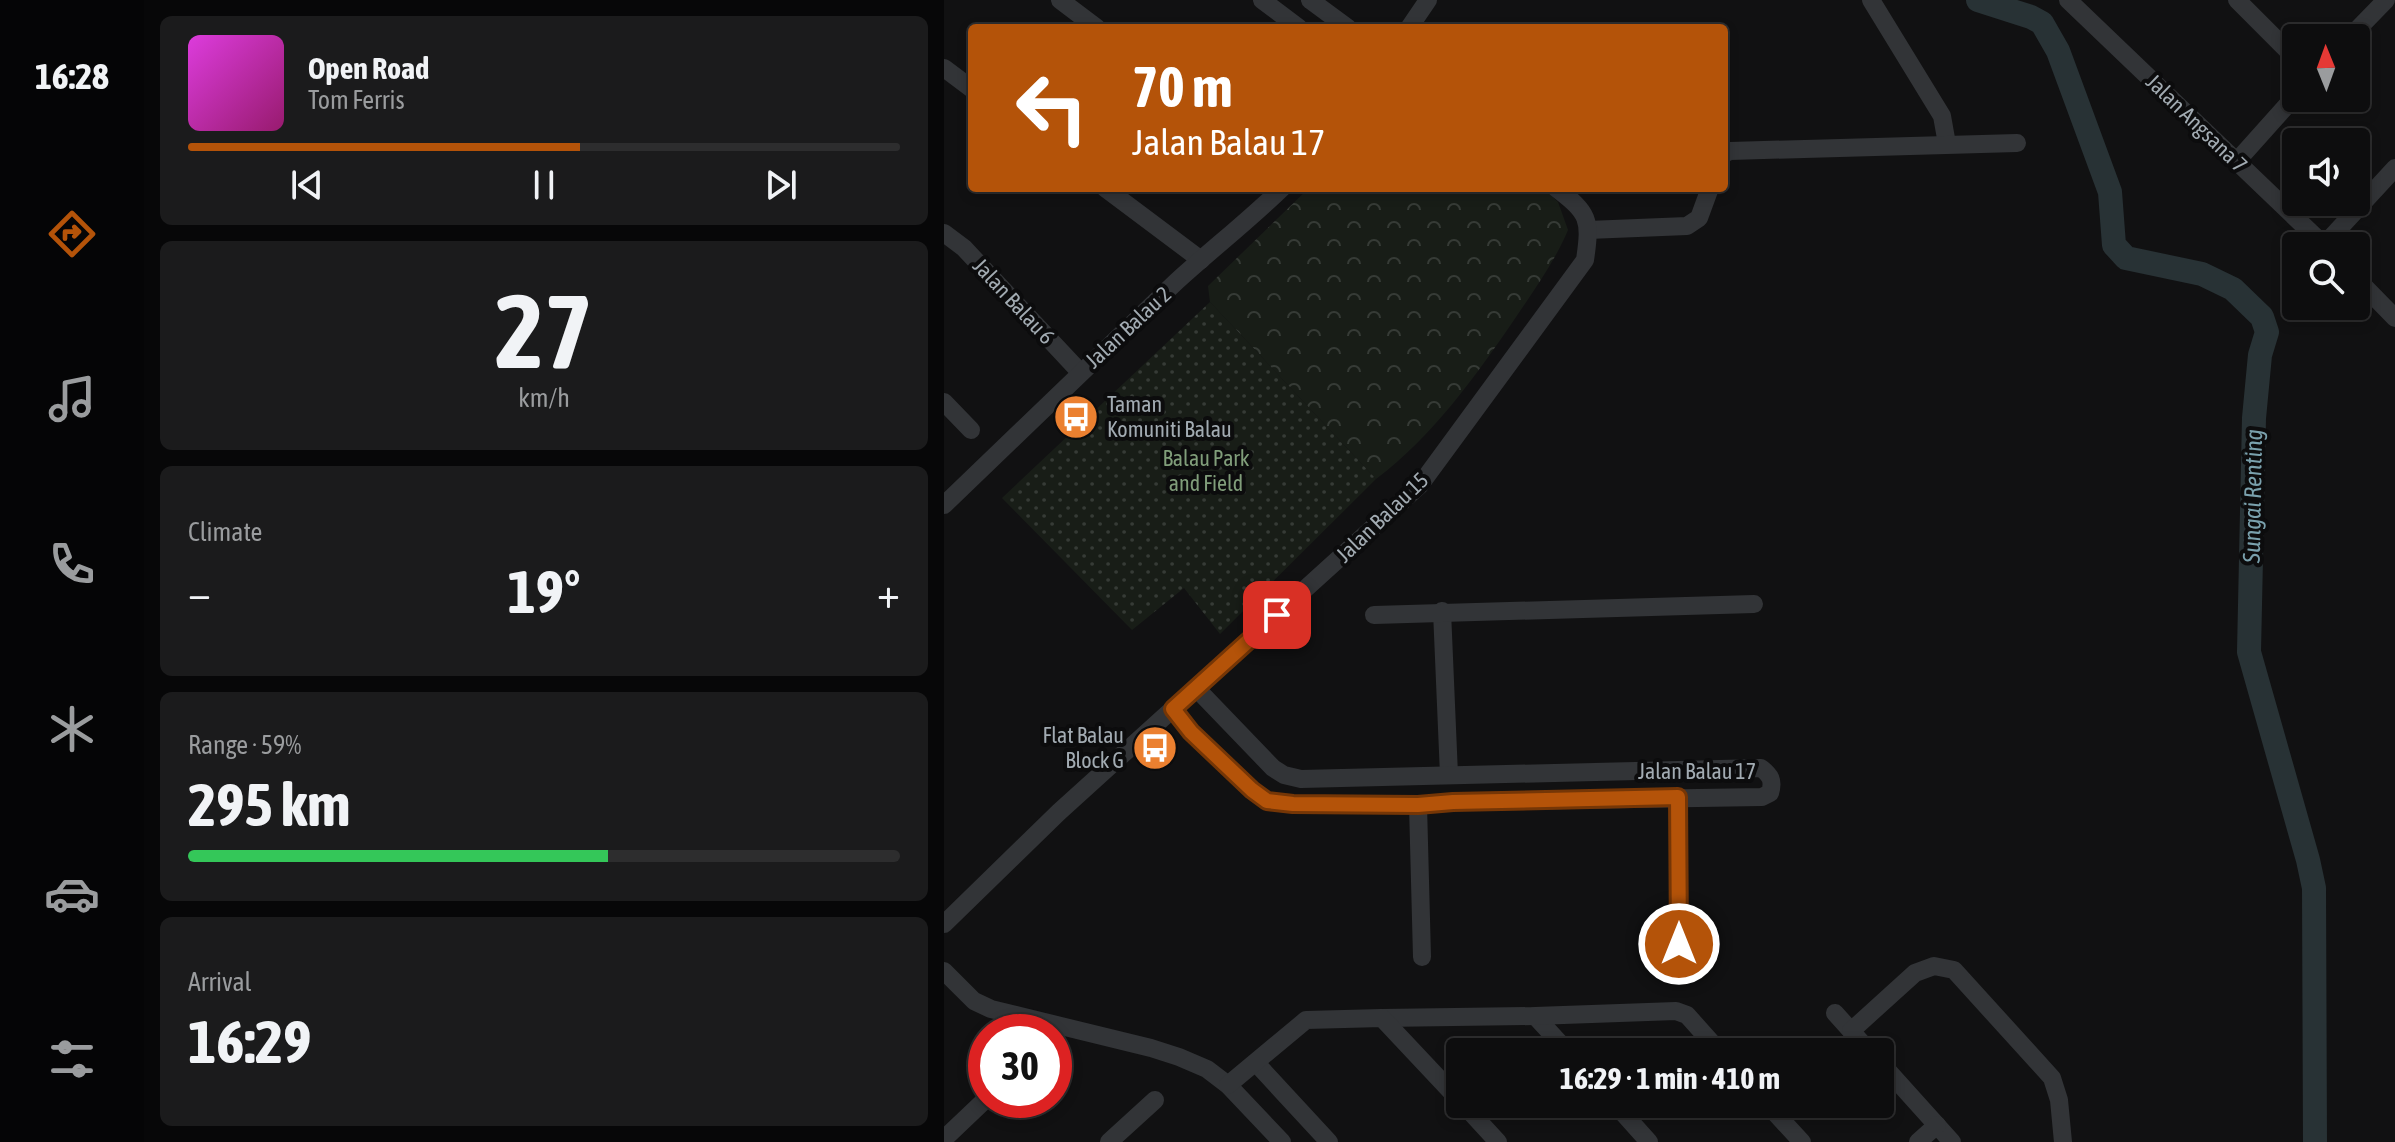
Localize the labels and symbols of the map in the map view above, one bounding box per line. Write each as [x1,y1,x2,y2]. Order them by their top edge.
north arrow [2282,24,2370,112]
street label: Jalan Angsana 7 [2141,68,2253,178]
street label: Jalan Balau 6 [968,253,1060,349]
street label: Jalan Balau 2 [1080,281,1176,373]
place label: Taman Komuniti Balau [1107,391,1232,442]
bus stop icon: Taman Komuniti Balau [1052,393,1100,441]
water label: Sungai Renting [2238,429,2267,564]
park label: Balau Park and Field [1162,445,1250,496]
street label: Jalan Balau 15 [1331,467,1433,567]
pin [1243,581,1311,649]
place label: Flat Balau Block G [1042,722,1124,773]
bus stop icon: Flat Balau Block G [1131,724,1179,772]
street label: Jalan Balau 17 [1638,758,1756,784]
position arrow [1637,902,1721,986]
speed limit sign: 30 [968,1014,1072,1118]

